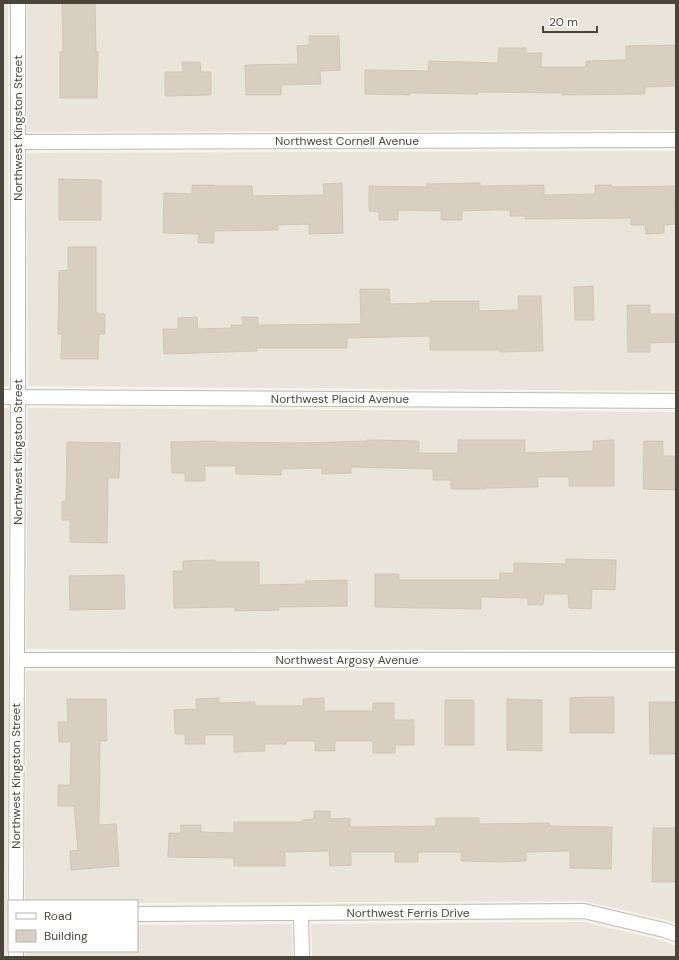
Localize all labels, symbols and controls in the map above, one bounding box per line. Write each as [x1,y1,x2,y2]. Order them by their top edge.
scale bar [543,8,597,34]
text: 20 m [549,14,578,30]
street label: Northwest Kingston Street [10,55,26,201]
street label: Northwest Cornell Avenue [275,133,419,149]
street label: Northwest Kingston Street [10,379,26,525]
street label: Northwest Placid Avenue [271,391,409,407]
street label: Northwest Argosy Avenue [275,652,419,668]
street label: Northwest Kingston Street [8,703,24,849]
legend [8,900,138,952]
street label: Northwest Ferris Drive [346,905,470,921]
text: Road [44,908,72,924]
text: Building [44,928,88,944]

